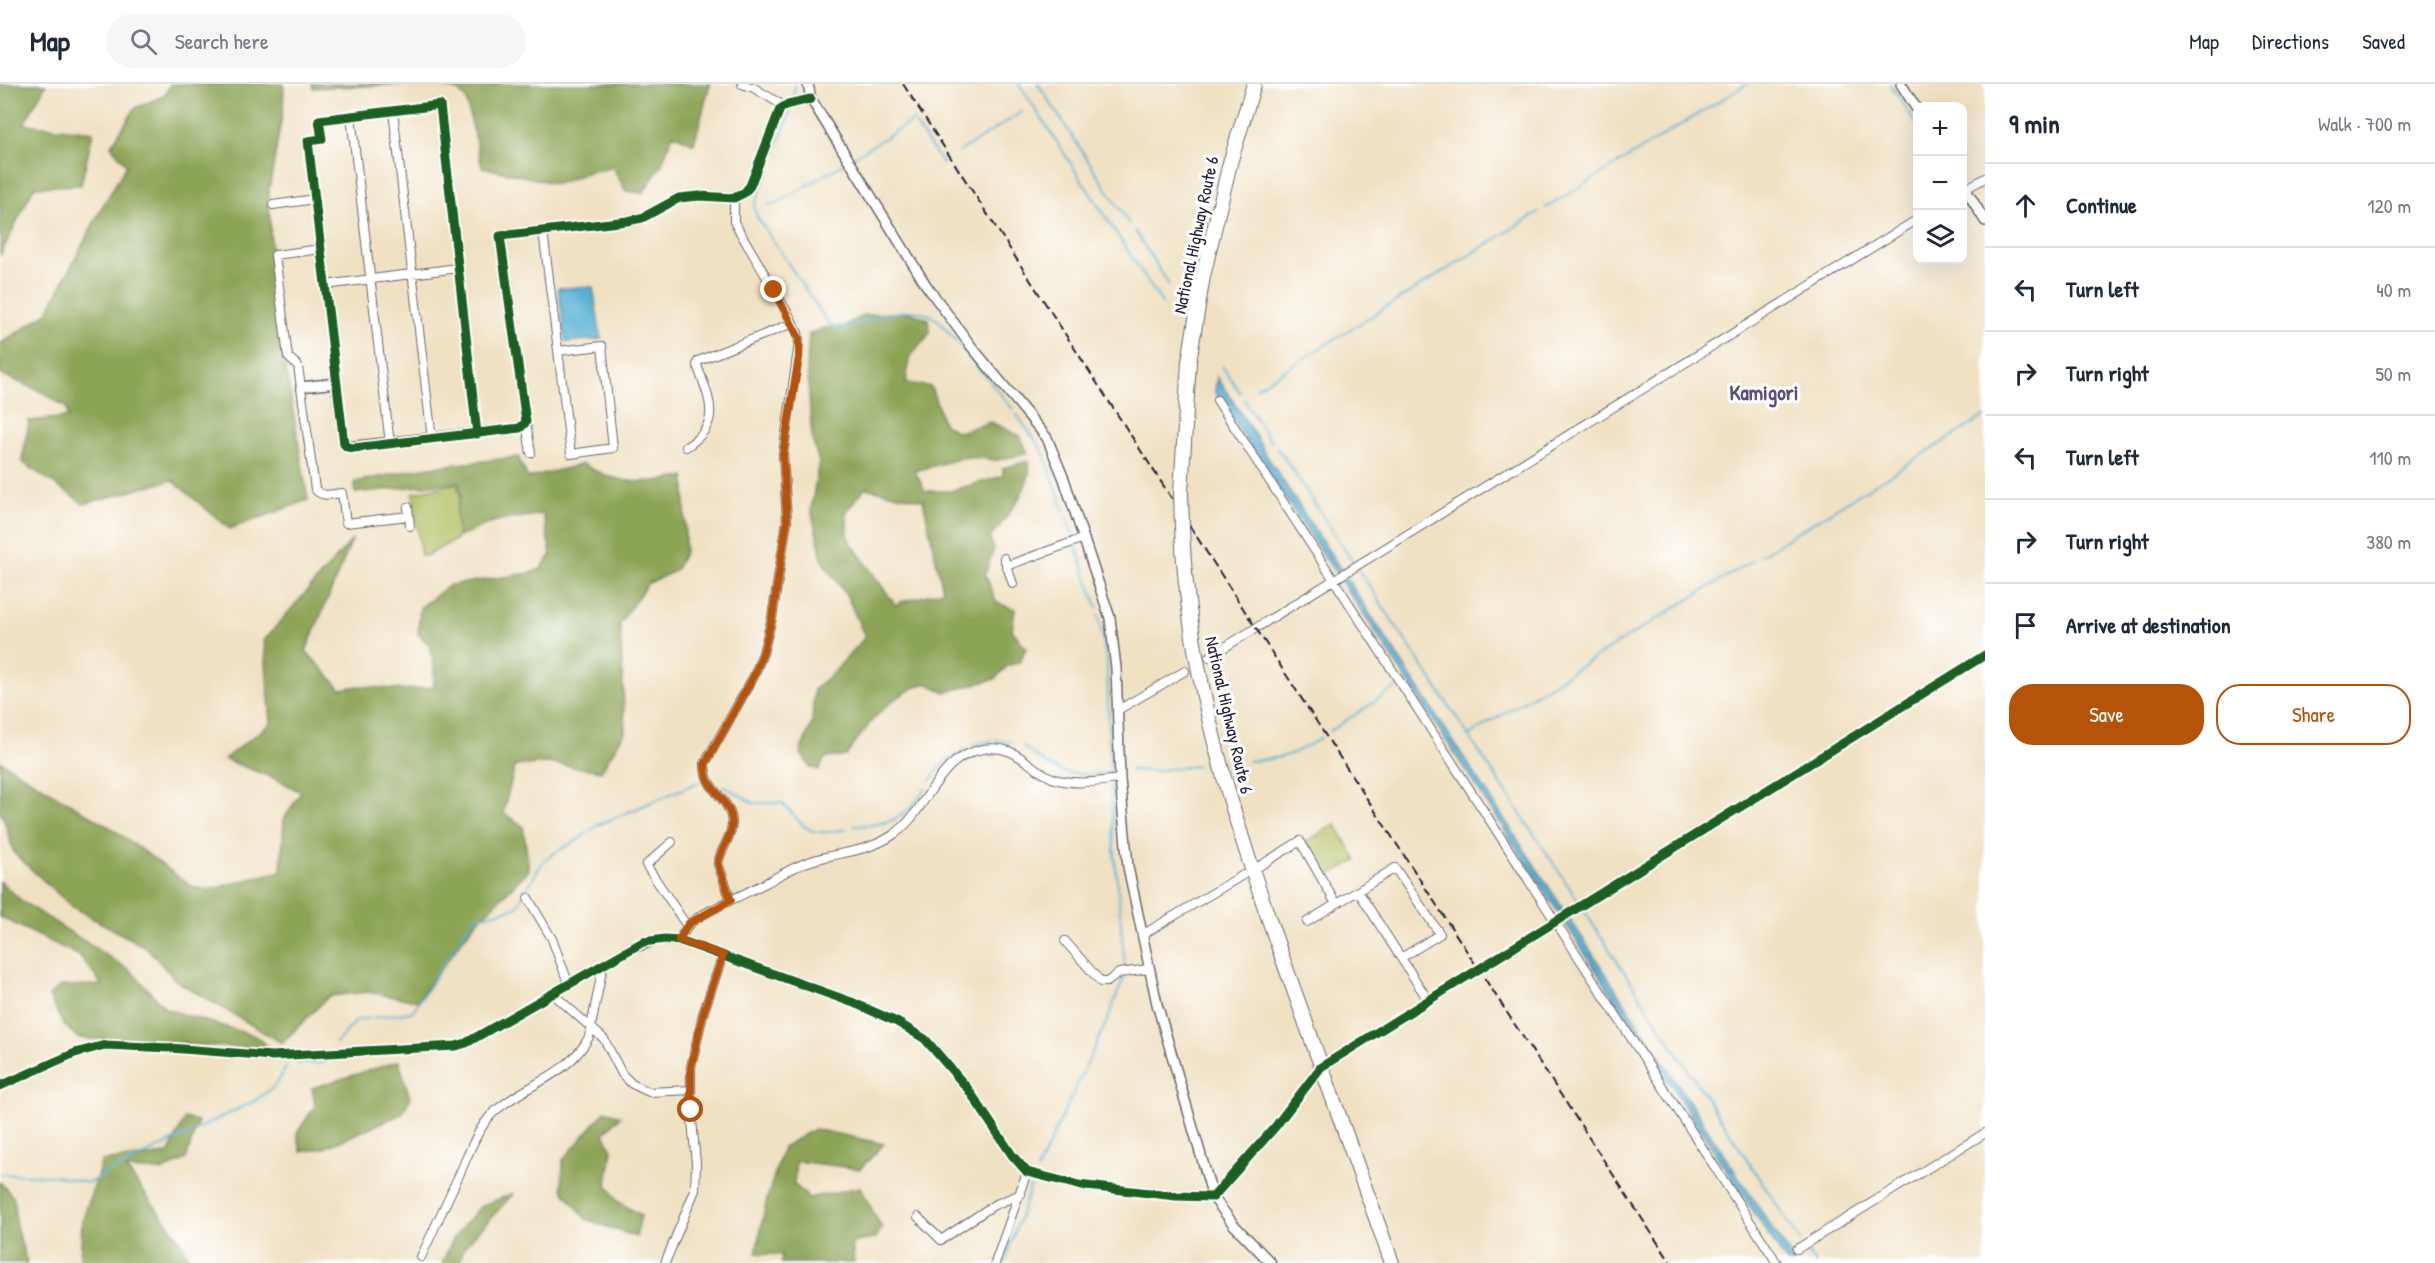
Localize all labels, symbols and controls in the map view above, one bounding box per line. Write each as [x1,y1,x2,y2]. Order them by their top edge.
search box [106,14,526,68]
text: Map [30,22,70,60]
icon: search [127,25,160,58]
text: Search here [175,26,269,56]
text: Map [2189,27,2219,56]
text: Directions [2252,27,2329,56]
text: Saved [2362,27,2405,56]
map controls [1913,102,1967,264]
button: + [1913,102,1967,156]
text: 9 min [2009,106,2060,141]
text: Walk · 700 m [2318,110,2411,137]
street label: National Highway Route 6 [1167,154,1224,316]
button: − [1913,156,1967,210]
icon: ahead [2009,189,2042,222]
text: Continue [2066,190,2137,220]
text: 120 m [2367,192,2411,219]
button: layers [1913,210,1967,264]
icon: left [2009,273,2042,306]
text: Turn left [2066,274,2139,304]
route end [760,276,786,302]
text: 40 m [2376,276,2411,303]
icon: right [2009,357,2042,390]
text: Turn right [2066,358,2149,388]
text: 50 m [2375,360,2411,387]
district label: Kamigori [1730,378,1798,408]
icon: left [2009,441,2042,474]
text: Turn left [2066,442,2139,472]
text: 110 m [2369,444,2411,471]
icon: right [2009,525,2042,558]
text: Turn right [2066,526,2149,556]
text: 380 m [2366,528,2411,555]
icon: arrive [2009,609,2042,642]
text: Arrive at destination [2066,610,2231,640]
street label: National Highway Route 6 [1199,634,1260,796]
button: Save [2009,684,2204,745]
button: Share [2216,684,2411,745]
route start [677,1096,703,1122]

